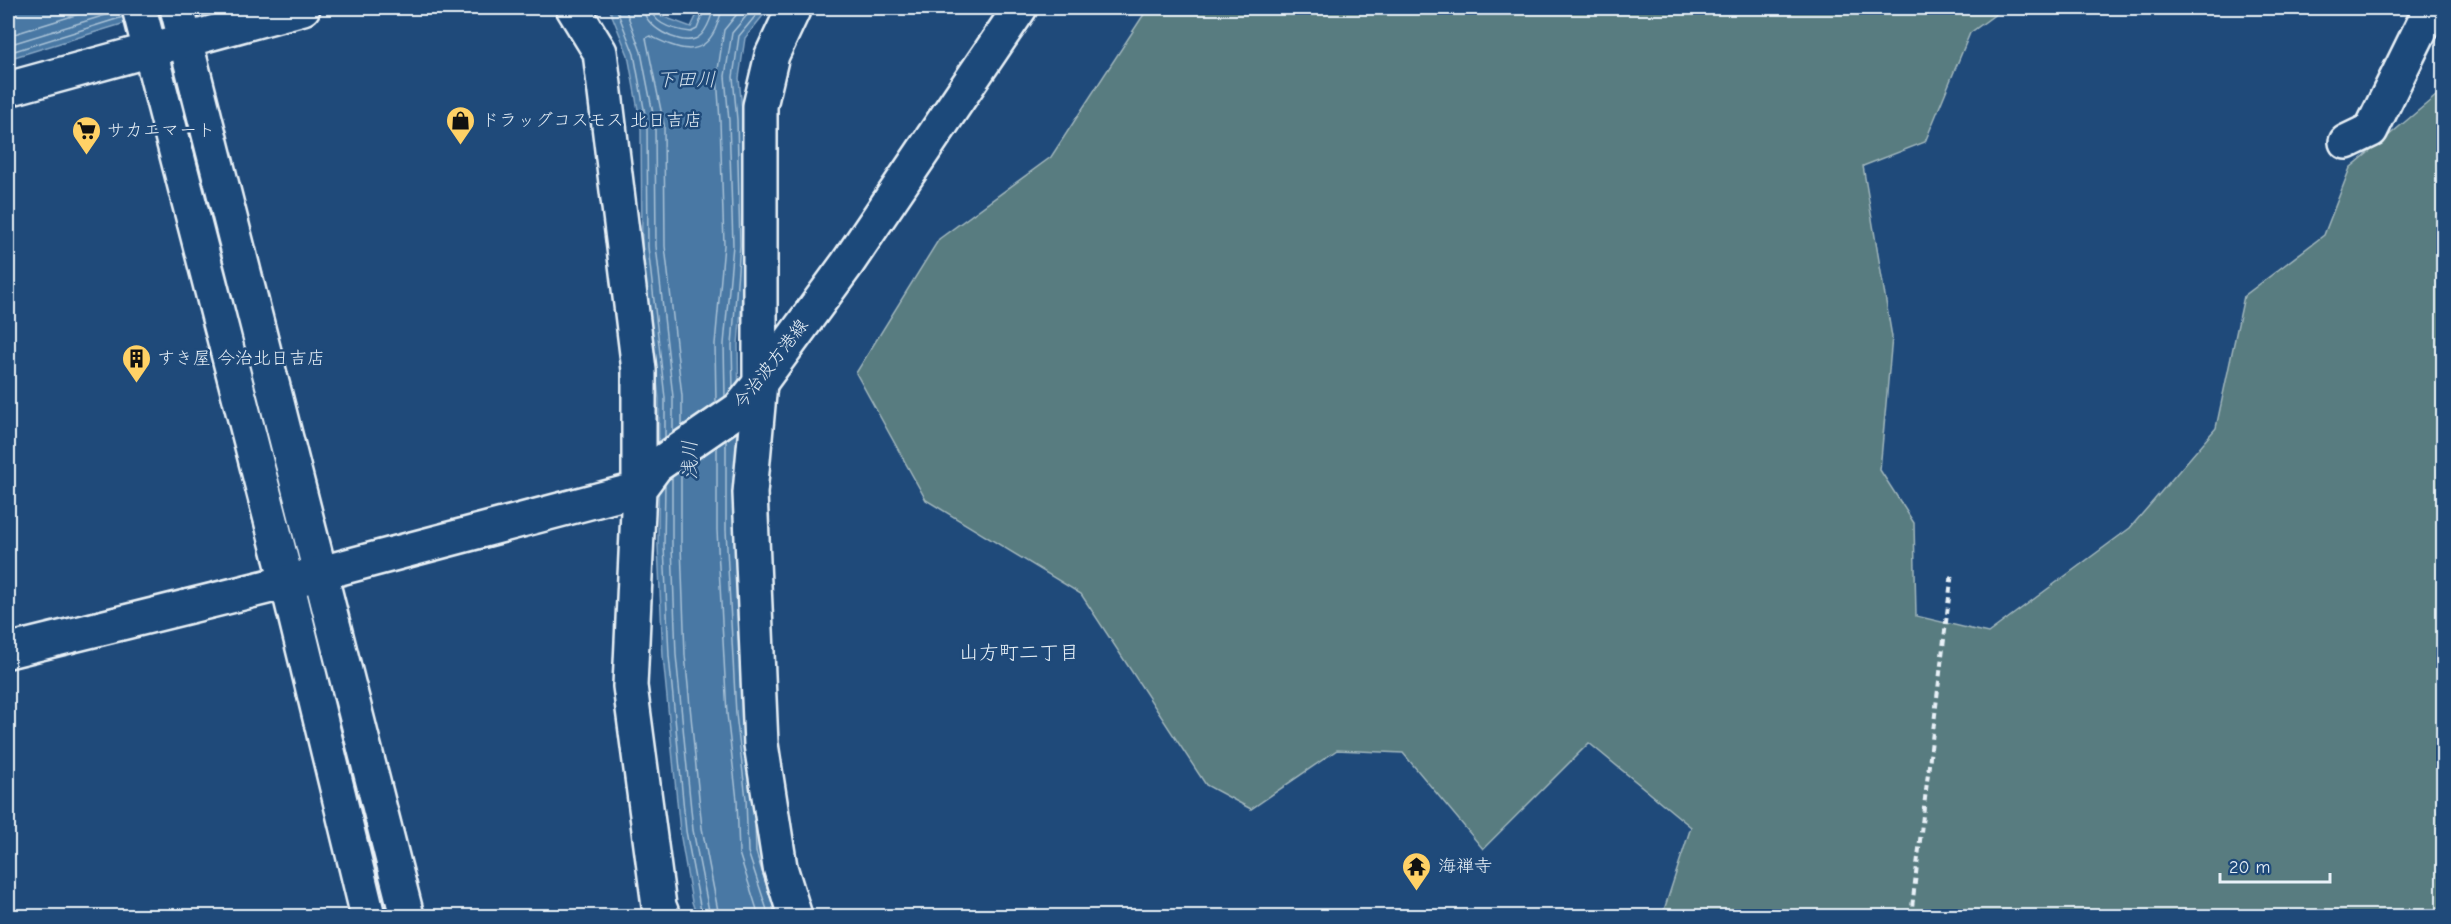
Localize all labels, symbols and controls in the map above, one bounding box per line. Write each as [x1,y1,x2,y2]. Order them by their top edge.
water label: 下田川 [656,68,716,91]
shop icon: ドラッグコスモス 北日吉店 [444,104,476,146]
place label: ドラッグコスモス 北日吉店 [481,110,702,131]
supermarket icon: サカエマート [70,114,102,156]
place label: サカエマート [107,120,215,141]
street label: 今治波方港線 [729,315,813,413]
building icon: すき屋 今治北日吉店 [120,342,152,384]
place label: すき屋 今治北日吉店 [157,348,325,369]
water label: 浅川 [678,440,702,480]
district label: 山方町二丁目 [959,641,1079,664]
scale bar [2220,846,2330,884]
temple icon: 海禅寺 [1401,850,1433,892]
place label: 海禅寺 [1438,856,1492,877]
text: 20 m [2229,857,2270,878]

